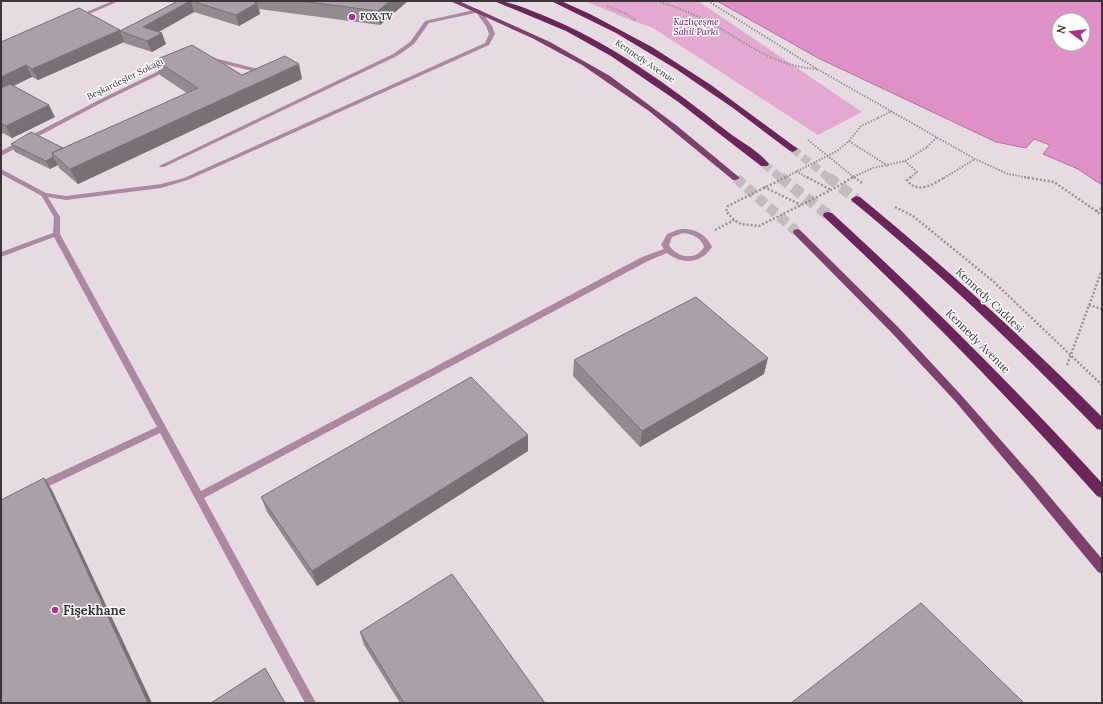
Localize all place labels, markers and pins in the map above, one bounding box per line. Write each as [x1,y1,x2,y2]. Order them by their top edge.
place label: FOX TV [360,11,393,22]
marker: FOX TV [347,12,357,22]
place label: Fişekhane [63,602,126,619]
marker: Fişekhane [50,605,60,615]

